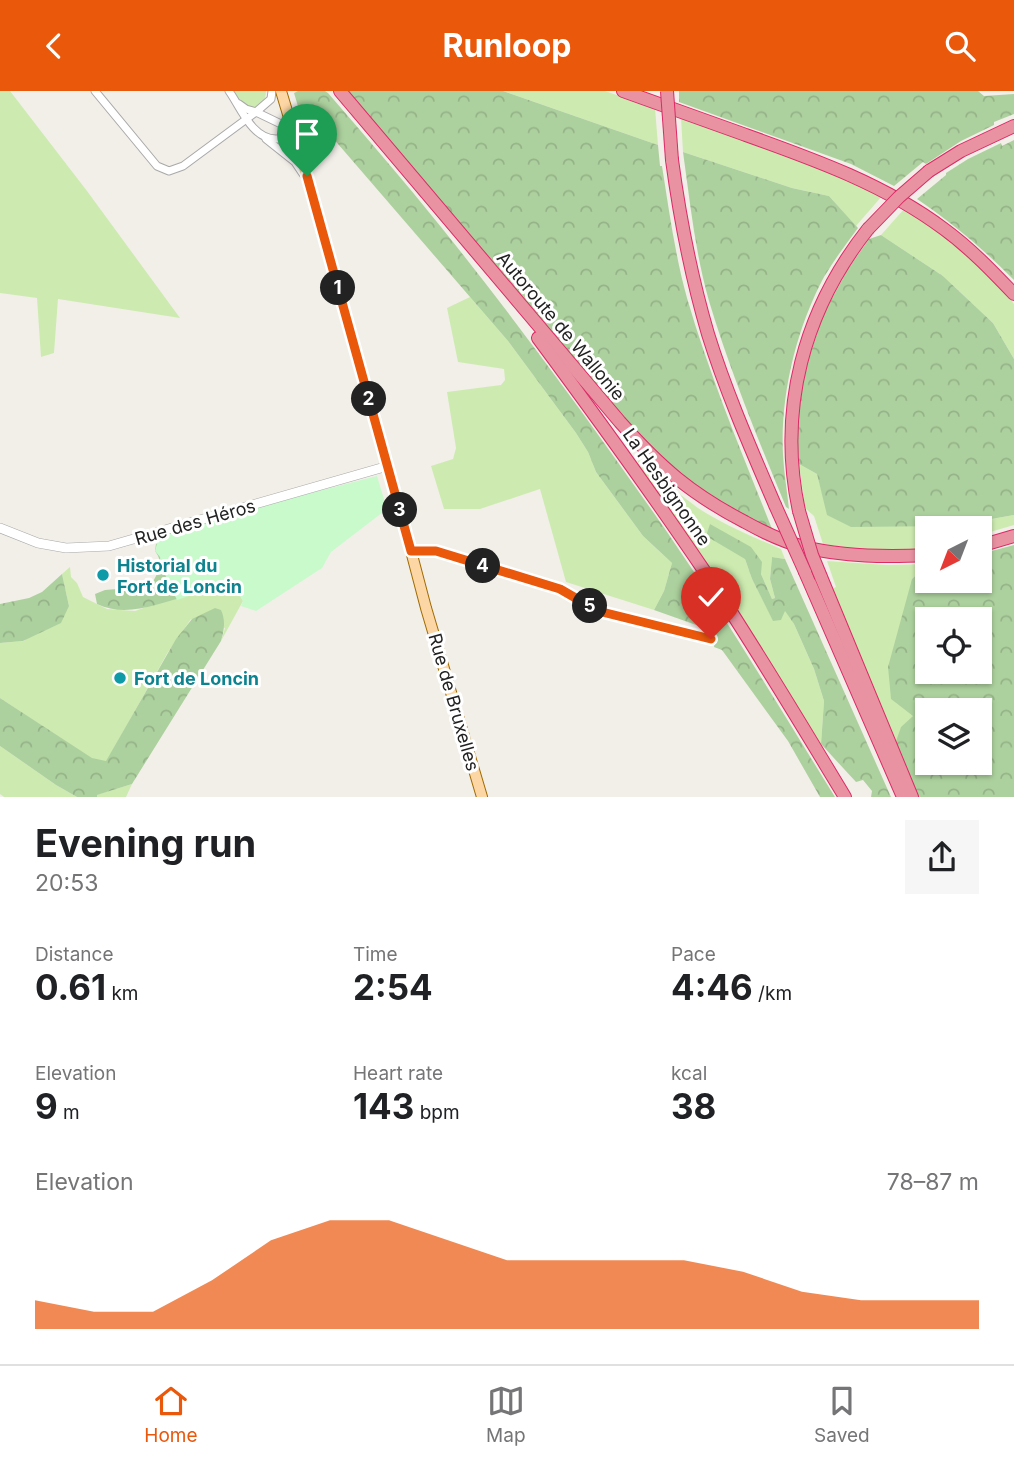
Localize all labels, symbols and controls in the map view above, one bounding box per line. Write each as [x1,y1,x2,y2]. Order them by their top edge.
text: Runloop [443,26,571,65]
icon: back [35,27,73,65]
icon: search [941,27,979,65]
pin [277,104,337,176]
icon: arrive [288,115,326,153]
street label: Autoroute de Wallonie [493,248,629,404]
pin: 1 [320,271,356,305]
text: 1 [333,276,342,299]
pin: 2 [352,381,386,417]
text: 2 [363,387,374,410]
street label: La Hesbignonne [619,424,715,550]
pin: 3 [382,493,418,527]
street label: Rue des Héros [132,495,258,549]
text: 3 [393,498,406,521]
north arrow [915,516,992,593]
map controls [915,516,992,775]
pin: 4 [466,549,500,583]
text: 4 [476,554,489,577]
place label: Historial du Fort de Loncin [117,555,242,597]
marker: Historial du Fort de Loncin [95,567,111,583]
pin [681,567,741,639]
icon: check [692,578,730,616]
pin: 5 [572,589,608,623]
text: 5 [583,594,596,617]
button: locate [915,607,992,684]
street label: Rue de Bruxelles [424,631,484,773]
place label: Fort de Loncin [134,668,259,689]
marker: Fort de Loncin [112,670,128,686]
button: layers [915,698,992,775]
text: Evening run [35,820,256,866]
button: share [905,820,979,894]
text: 20:53 [35,869,98,897]
text: Distance [35,943,113,966]
text: Time [353,943,398,966]
text: Pace [671,943,716,966]
text: 0.61 [35,966,106,1008]
text: 2:54 [353,966,433,1008]
text: 4:46 [671,966,753,1008]
text: km [106,982,138,1005]
text: /km [753,982,792,1005]
text: Elevation [35,1062,116,1085]
text: Heart rate [353,1062,443,1085]
text: kcal [671,1062,707,1085]
text: 9 [35,1085,58,1127]
text: 143 [353,1085,414,1127]
text: 38 [671,1085,716,1127]
text: m [58,1101,80,1124]
text: bpm [414,1101,460,1124]
text: Elevation [35,1168,134,1196]
text: 78–87 m [887,1168,979,1196]
tab: Home [144,1382,198,1447]
tab: Map [486,1382,526,1447]
tab: Saved [814,1382,870,1447]

